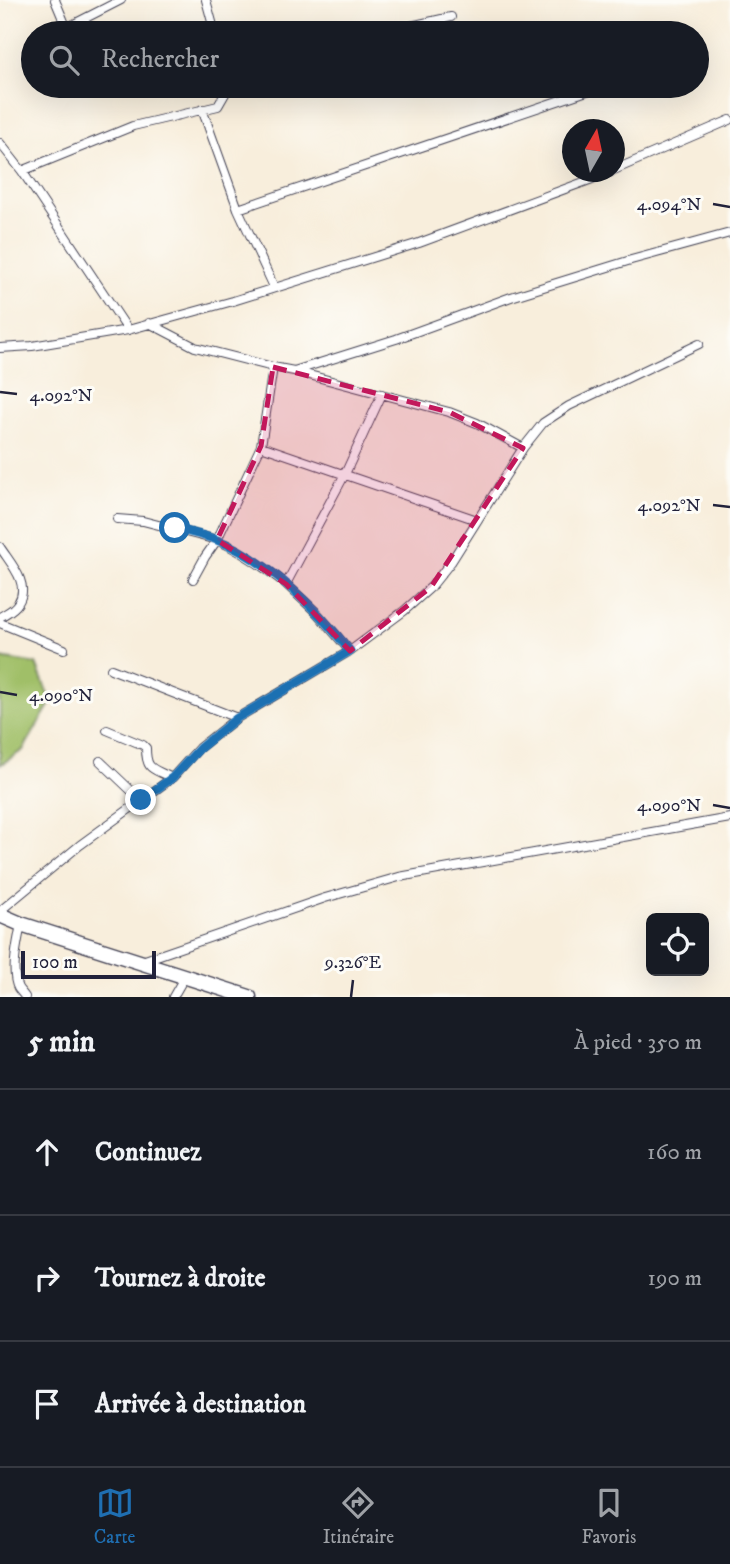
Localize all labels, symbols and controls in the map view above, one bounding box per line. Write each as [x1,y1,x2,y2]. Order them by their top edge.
search box [21,21,709,98]
icon: search [45,41,83,79]
text: Rechercher [101,43,219,76]
north arrow [562,119,625,182]
text: 4.094°N [637,194,702,216]
text: 4.092°N [29,385,93,407]
text: 4.092°N [637,495,701,517]
route start [159,512,190,543]
text: 4.090°N [29,685,93,707]
route end [125,784,156,815]
text: 4.090°N [637,795,701,817]
map controls [646,913,709,976]
button: locate [646,913,709,976]
scale bar [21,948,156,980]
text: 100 m [32,951,78,974]
text: 9.326°E [324,952,382,974]
text: 5 min [28,1024,95,1061]
text: À pied · 350 m [574,1028,702,1057]
icon: ahead [28,1133,66,1171]
text: Continuez [95,1136,201,1169]
text: 160 m [647,1138,702,1167]
icon: right [28,1259,66,1297]
text: Tournez à droite [95,1262,266,1295]
text: 190 m [648,1264,702,1293]
icon: arrive [28,1385,66,1423]
text: Arrivée à destination [95,1388,306,1421]
tab: Carte [94,1484,135,1549]
tab: Itinéraire [323,1484,394,1549]
tab: Favoris [581,1484,636,1549]

